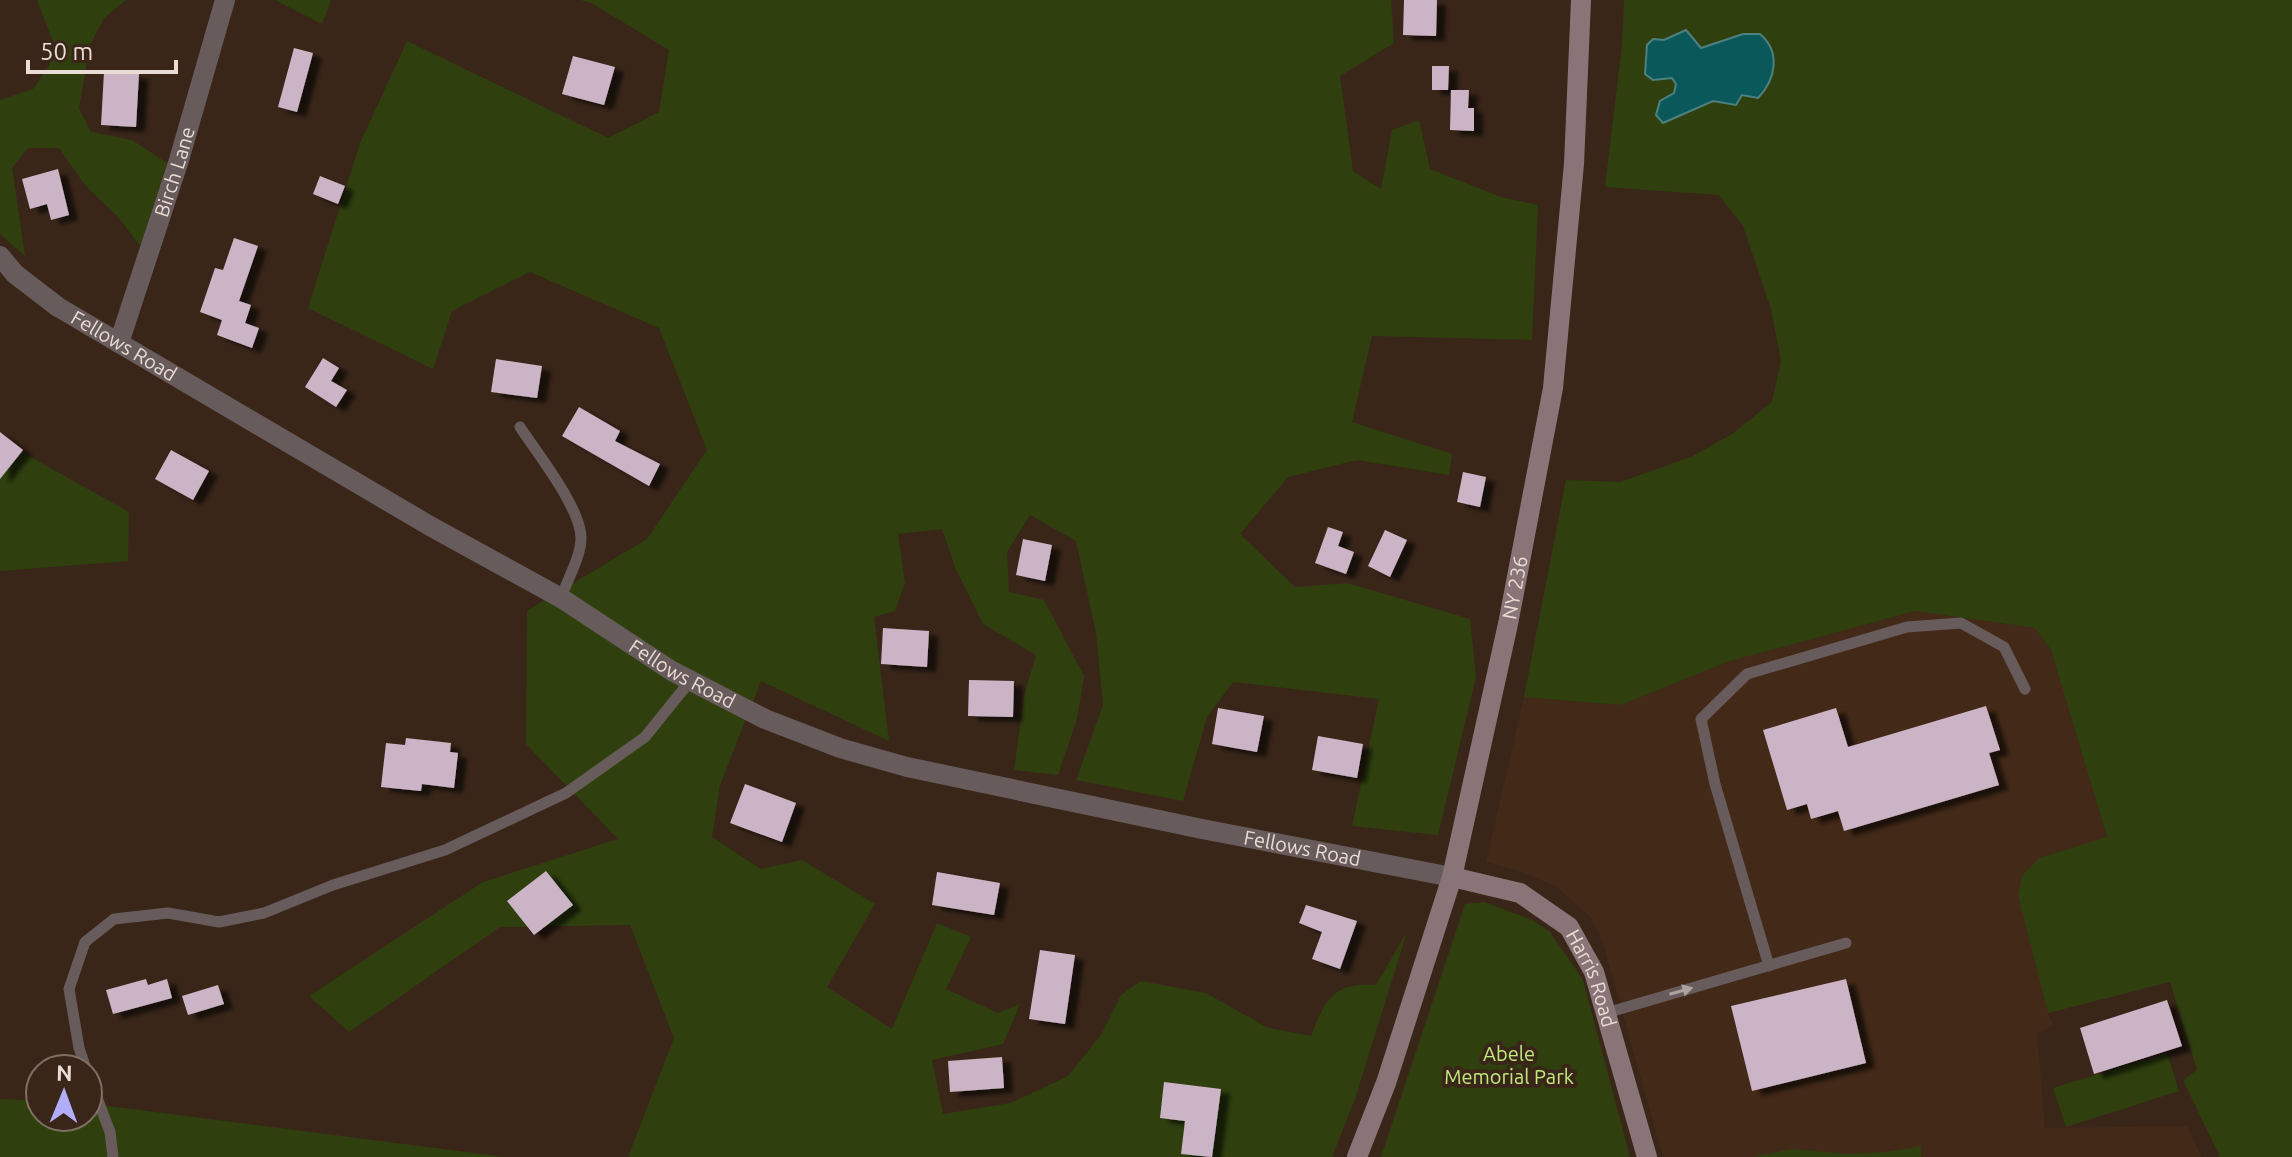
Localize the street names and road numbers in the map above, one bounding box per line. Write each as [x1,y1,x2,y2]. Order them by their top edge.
street label: Birch Lane [149,124,199,220]
street label: Fellows Road [67,305,181,385]
street label: NY 236 [1497,554,1532,621]
street label: Fellows Road [625,634,739,713]
street label: Fellows Road [1242,825,1363,870]
street label: Harris Road [1562,925,1621,1030]

